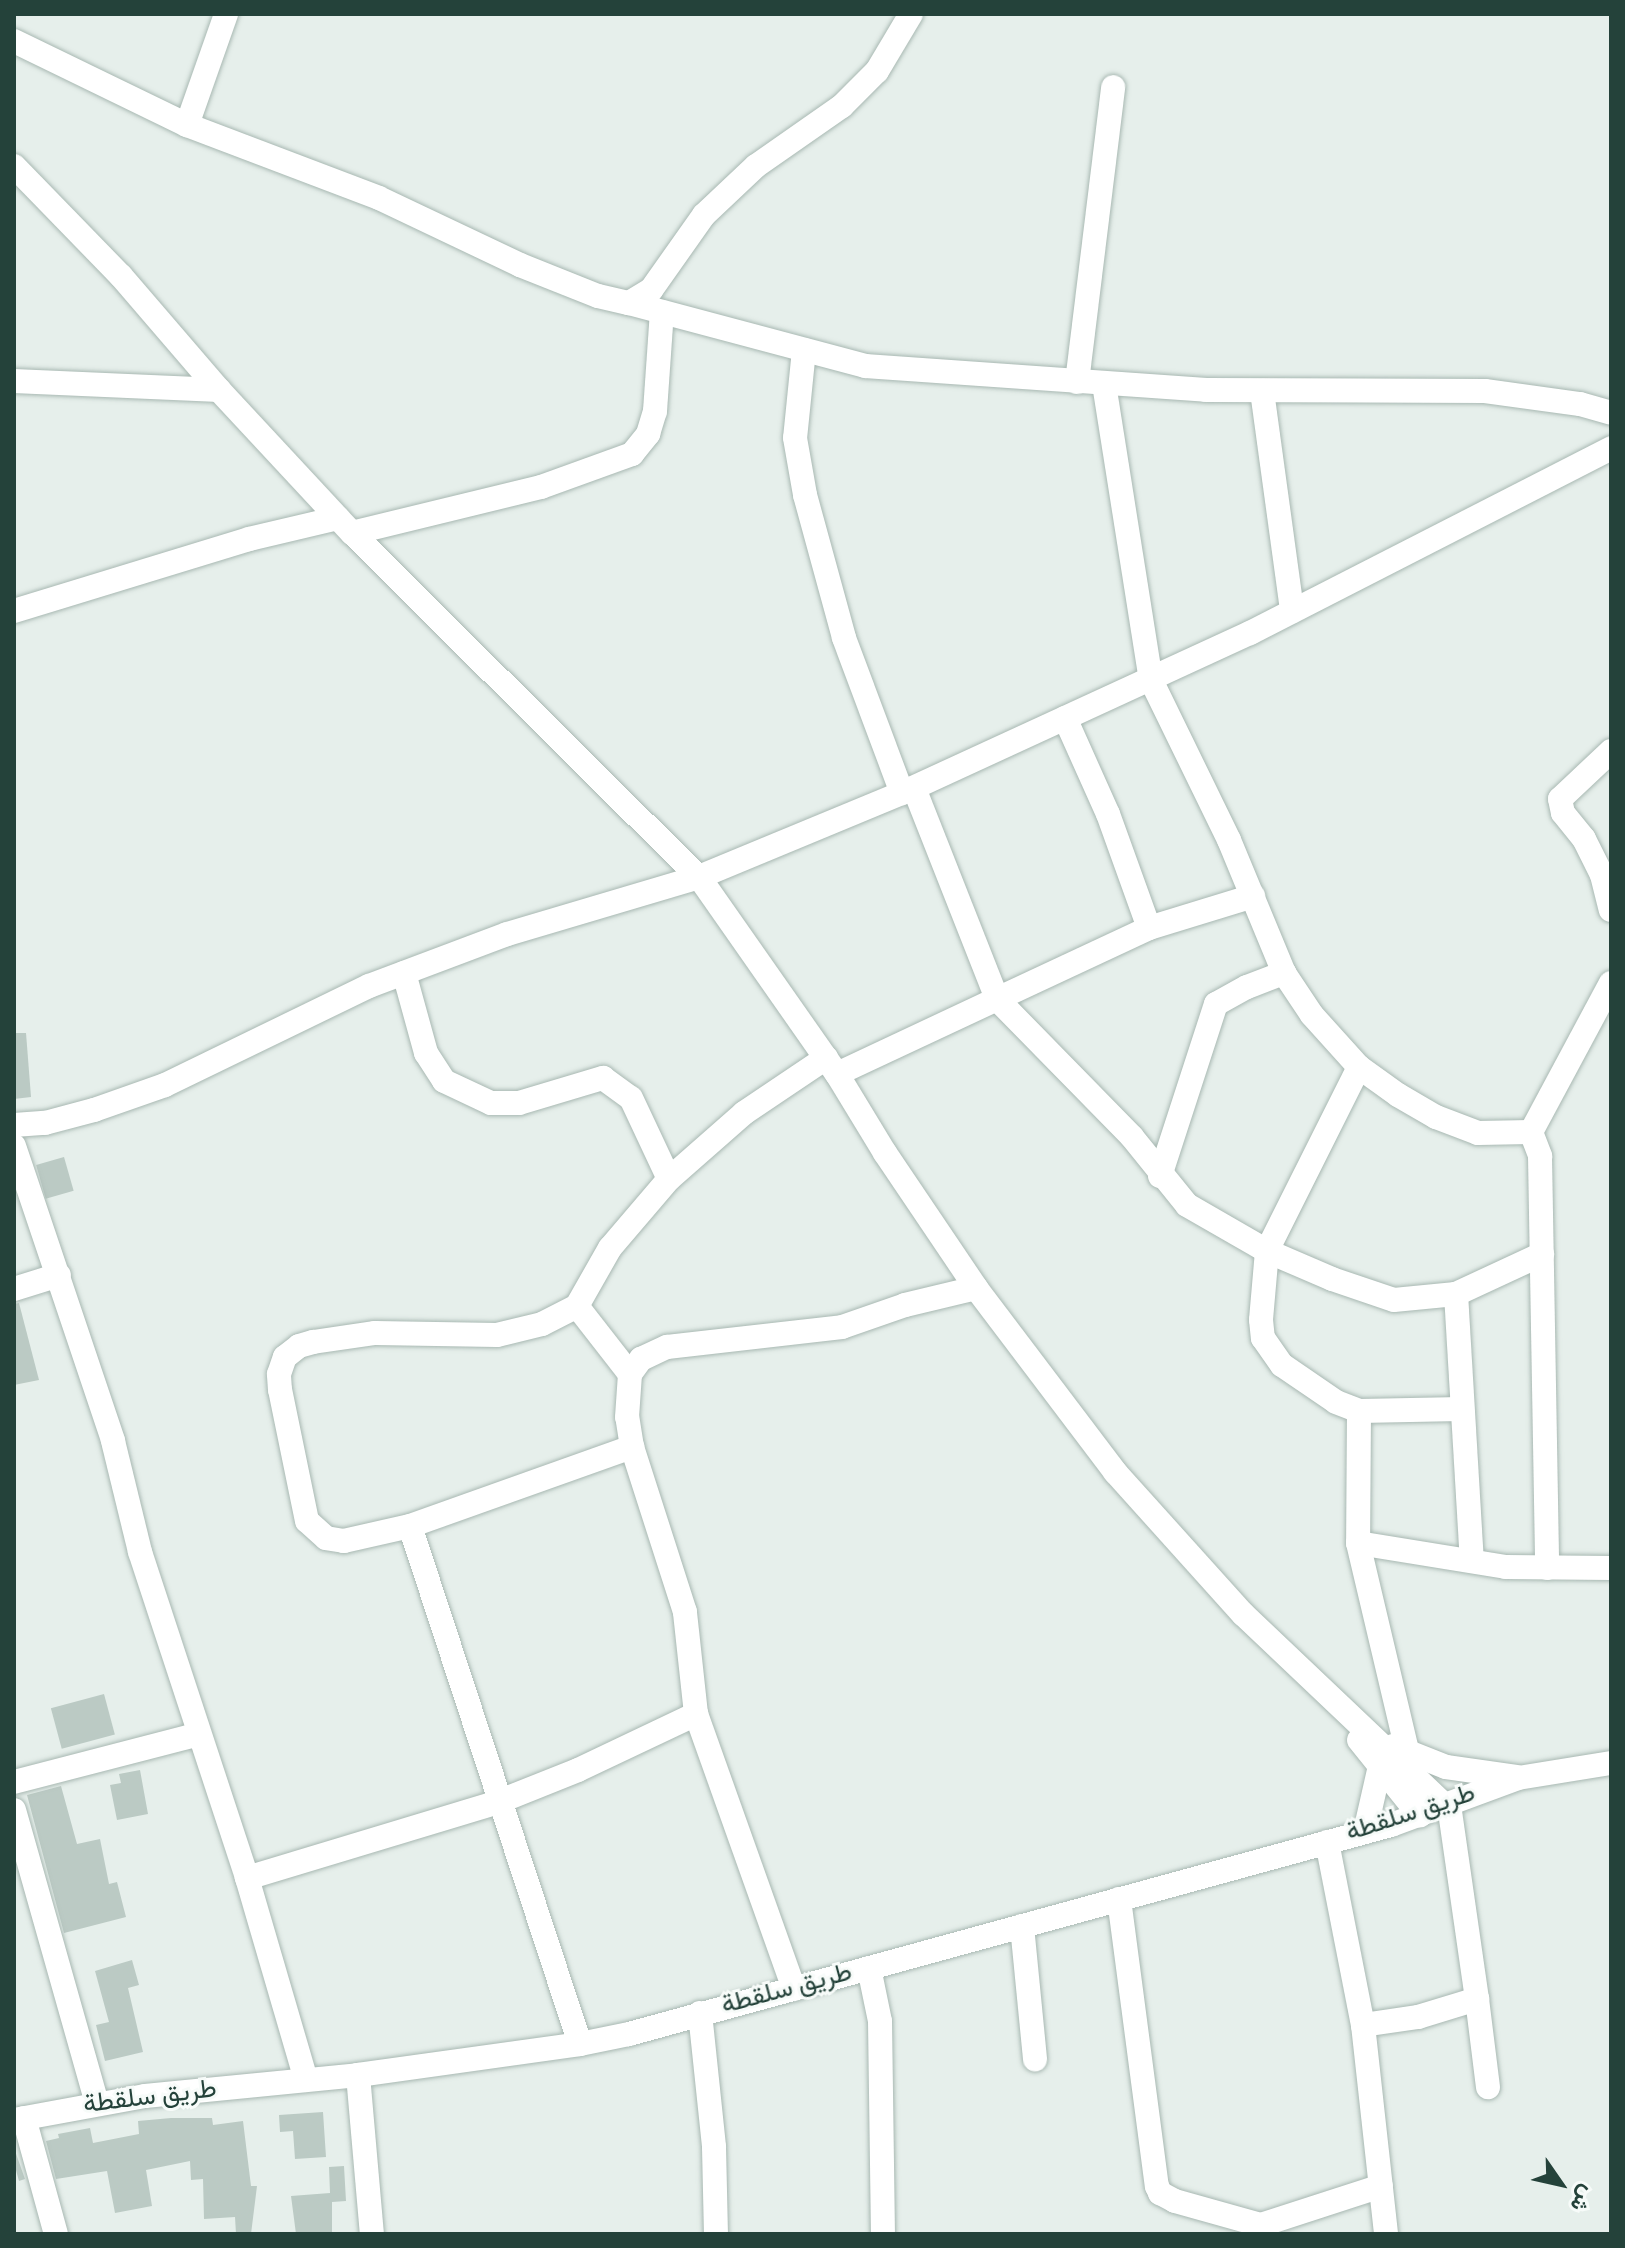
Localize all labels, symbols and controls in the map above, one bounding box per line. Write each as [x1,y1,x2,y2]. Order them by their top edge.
street label: طريق سلقطة [1342,1778,1480,1850]
street label: طريق سلقطة [718,1958,856,2022]
street label: طريق سلقطة [82,2074,218,2122]
north arrow [1521,2144,1601,2224]
text: ش [1563,2179,1600,2216]

